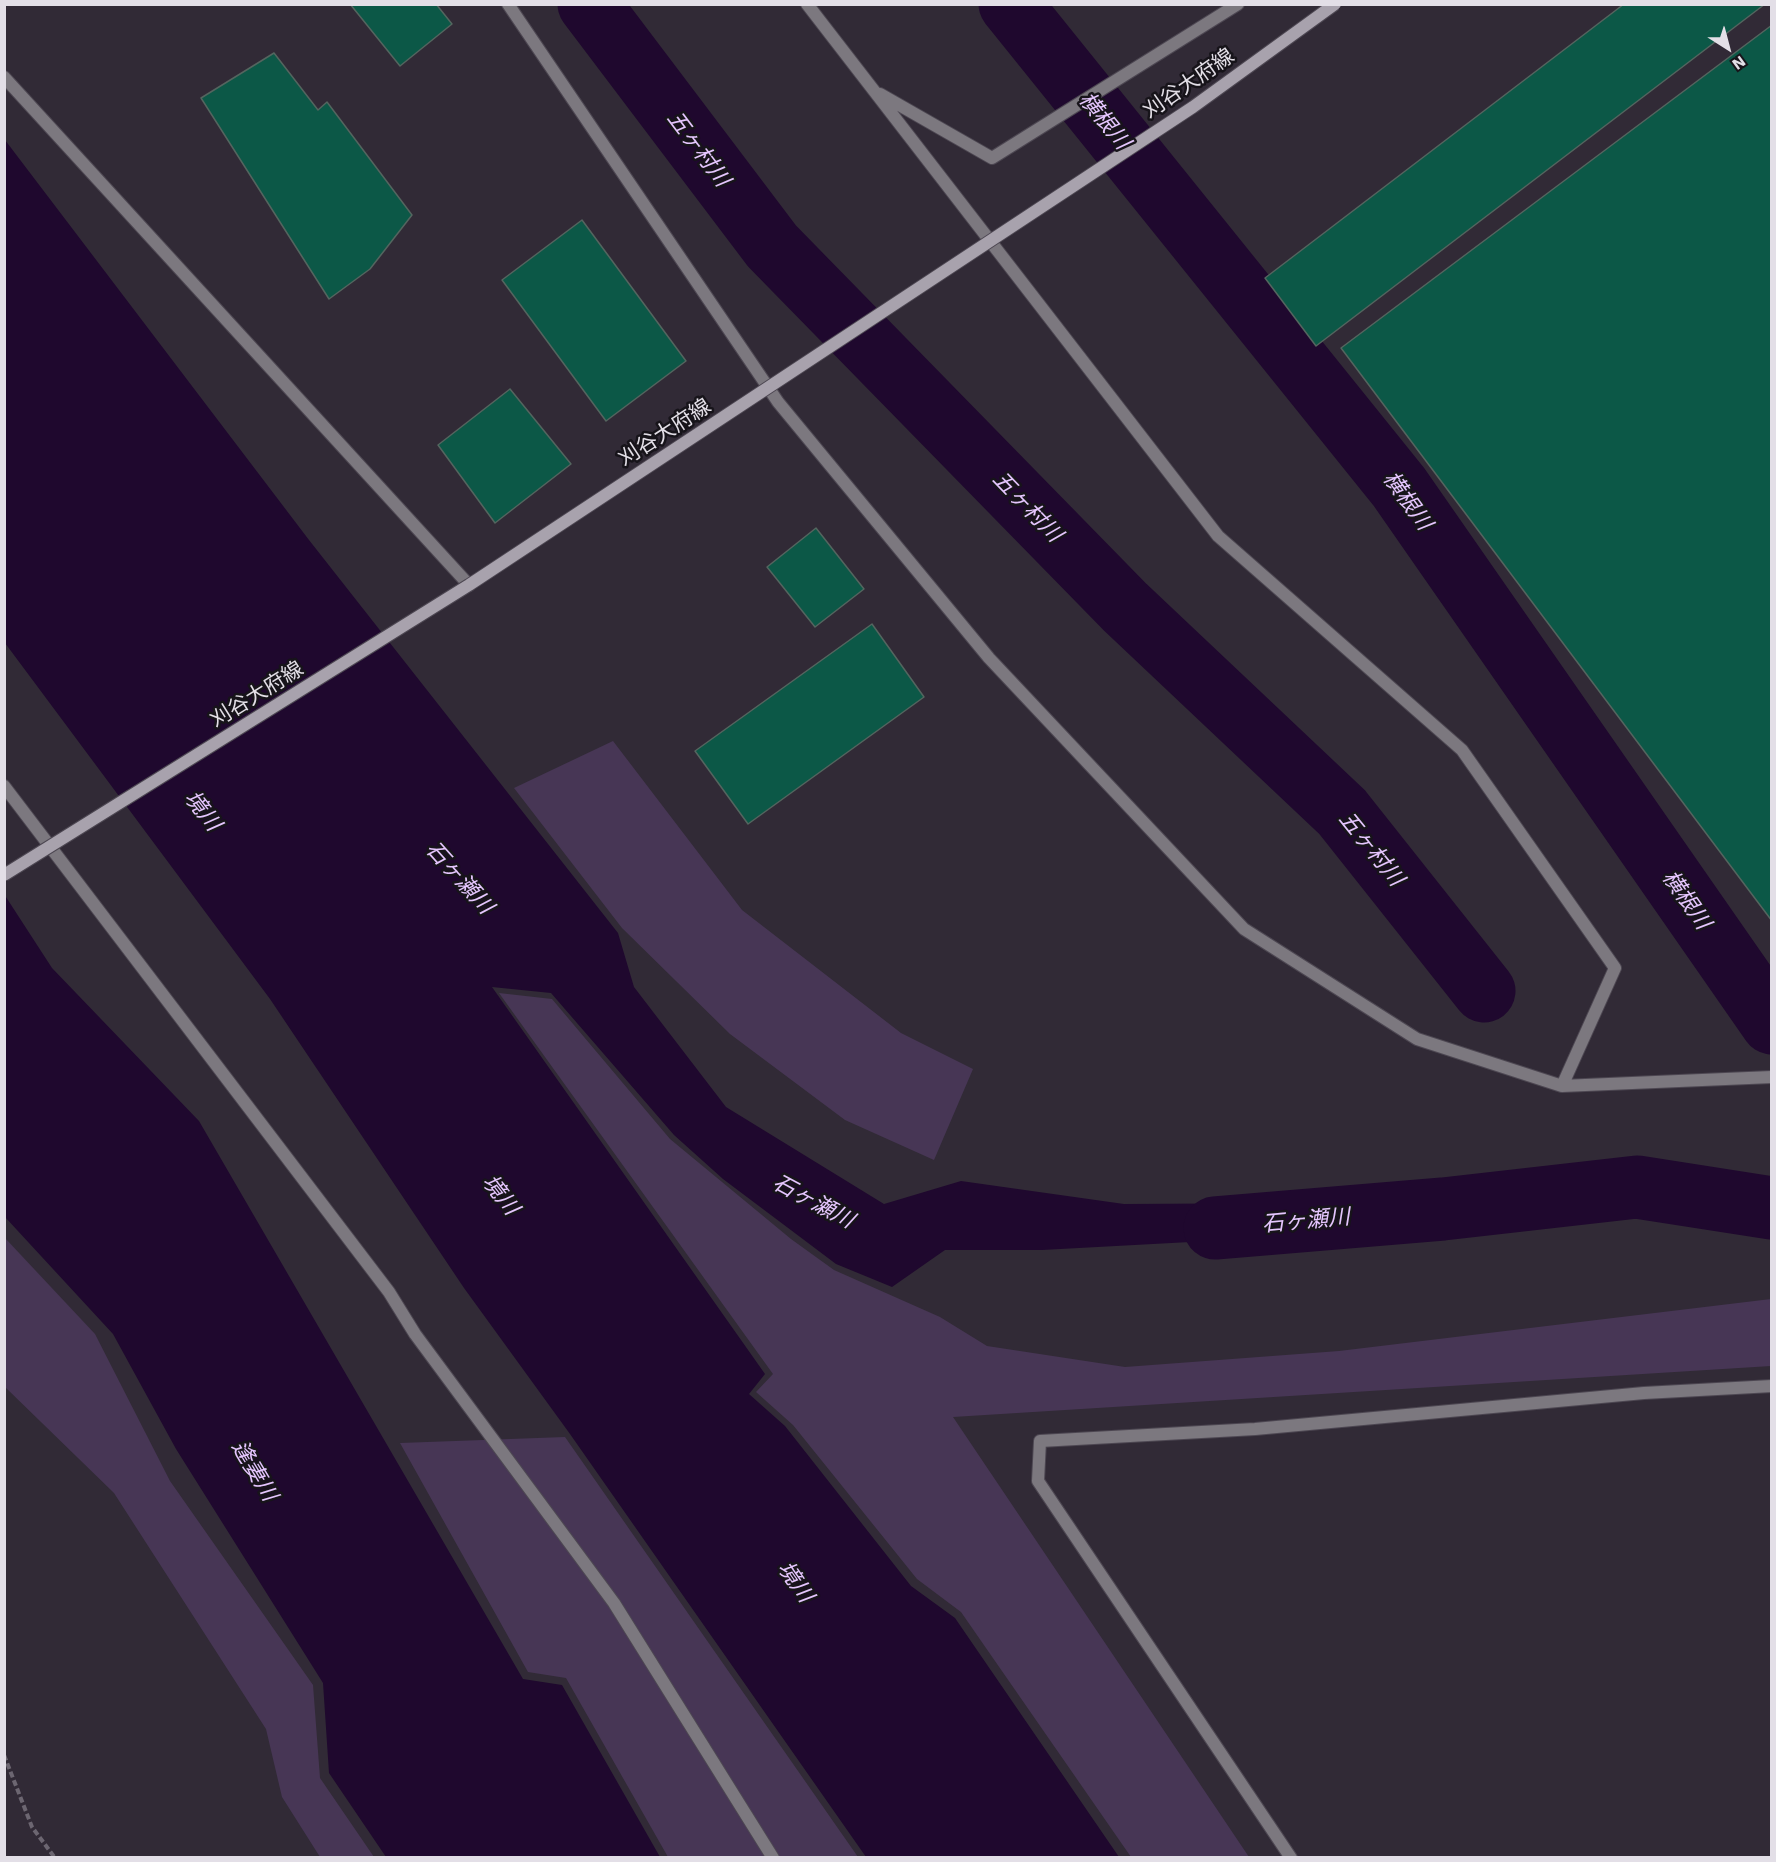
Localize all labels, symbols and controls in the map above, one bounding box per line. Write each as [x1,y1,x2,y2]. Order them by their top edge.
north arrow [1698,18,1758,78]
street label: 刈谷大府線 [1139,44,1239,124]
text: N [1728,52,1749,74]
water label: 横根川 [1073,87,1135,155]
water label: 五ヶ村川 [661,106,735,192]
street label: 刈谷大府線 [614,394,716,472]
water label: 五ヶ村川 [987,466,1067,548]
water label: 横根川 [1377,467,1437,535]
street label: 刈谷大府線 [206,656,308,734]
water label: 境川 [178,786,226,836]
water label: 五ヶ村川 [1333,806,1409,892]
water label: 石ヶ瀬川 [420,836,498,920]
water label: 横根川 [1656,865,1716,935]
water label: 境川 [476,1170,524,1220]
water label: 石ヶ瀬川 [768,1170,858,1234]
water label: 石ヶ瀬川 [1261,1204,1351,1238]
water label: 逢妻川 [226,1436,282,1506]
water label: 境川 [772,1556,818,1608]

